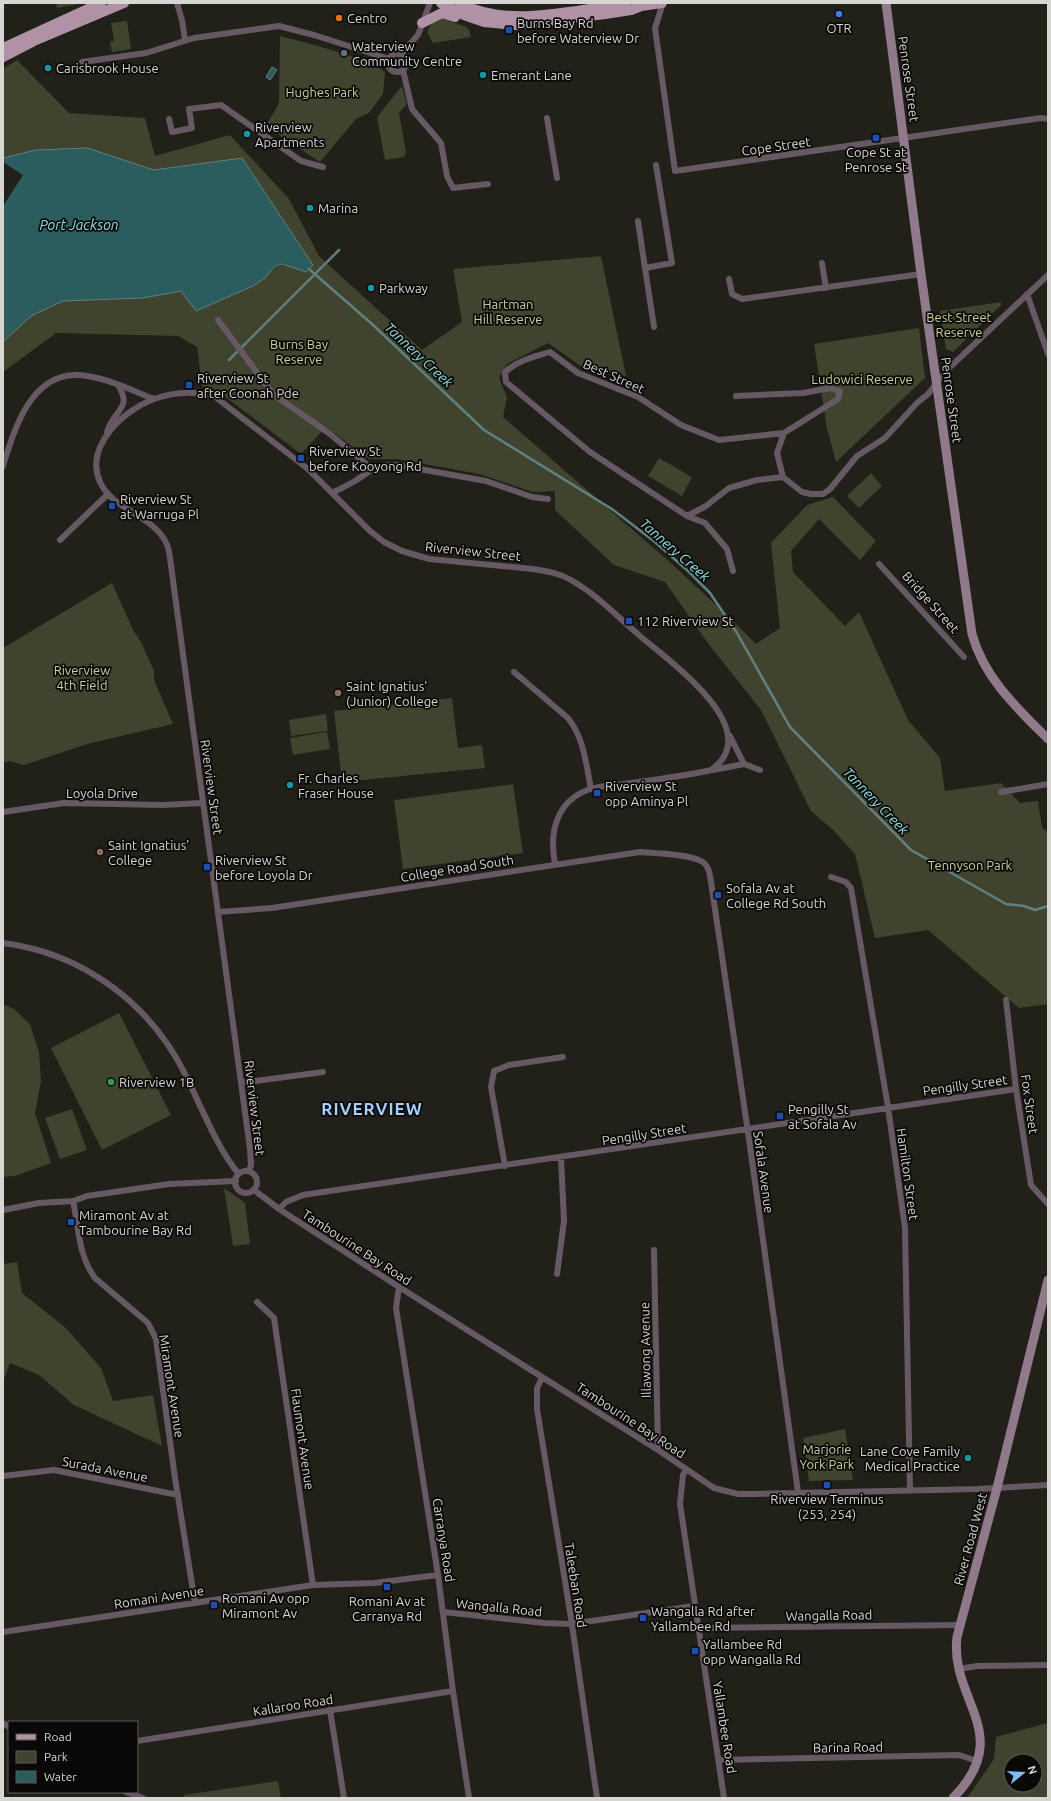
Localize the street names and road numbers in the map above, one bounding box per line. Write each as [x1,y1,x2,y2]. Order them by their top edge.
street label: Penrose Street [896,35,922,123]
street label: Cope Street [741,134,811,158]
street label: Best Street [581,356,647,396]
street label: Penrose Street [939,356,965,444]
street label: Riverview Street [425,539,521,563]
street label: Bridge Street [900,568,962,636]
street label: Riverview Street [198,738,226,836]
street label: Loyola Drive [66,786,138,800]
street label: College Road South [399,852,515,884]
street label: Riverview Street [242,1060,268,1156]
street label: Pengilly Street [922,1072,1008,1098]
street label: Fox Street [1019,1073,1041,1135]
street label: Pengilly Street [601,1120,687,1148]
street label: Hamilton Street [895,1127,921,1221]
street label: Sofala Avenue [751,1130,777,1214]
street label: Tambourine Bay Road [300,1207,414,1287]
street label: Illawong Avenue [637,1302,653,1398]
street label: Miramont Avenue [157,1333,187,1439]
street label: Tambourine Bay Road [574,1380,688,1460]
street label: Flaumont Avenue [289,1387,317,1491]
street label: Surada Avenue [61,1454,149,1484]
street label: River Road West [951,1491,989,1587]
street label: Carranya Road [430,1497,458,1583]
street label: Taleeban Road [562,1542,590,1628]
street label: Romani Avenue [113,1583,205,1611]
street label: Wangalla Road [455,1596,543,1618]
street label: Wangalla Road [786,1607,872,1623]
street label: Yallambee Road [711,1680,739,1774]
street label: Kallaroo Road [252,1692,334,1718]
street label: Barina Road [813,1739,883,1755]

